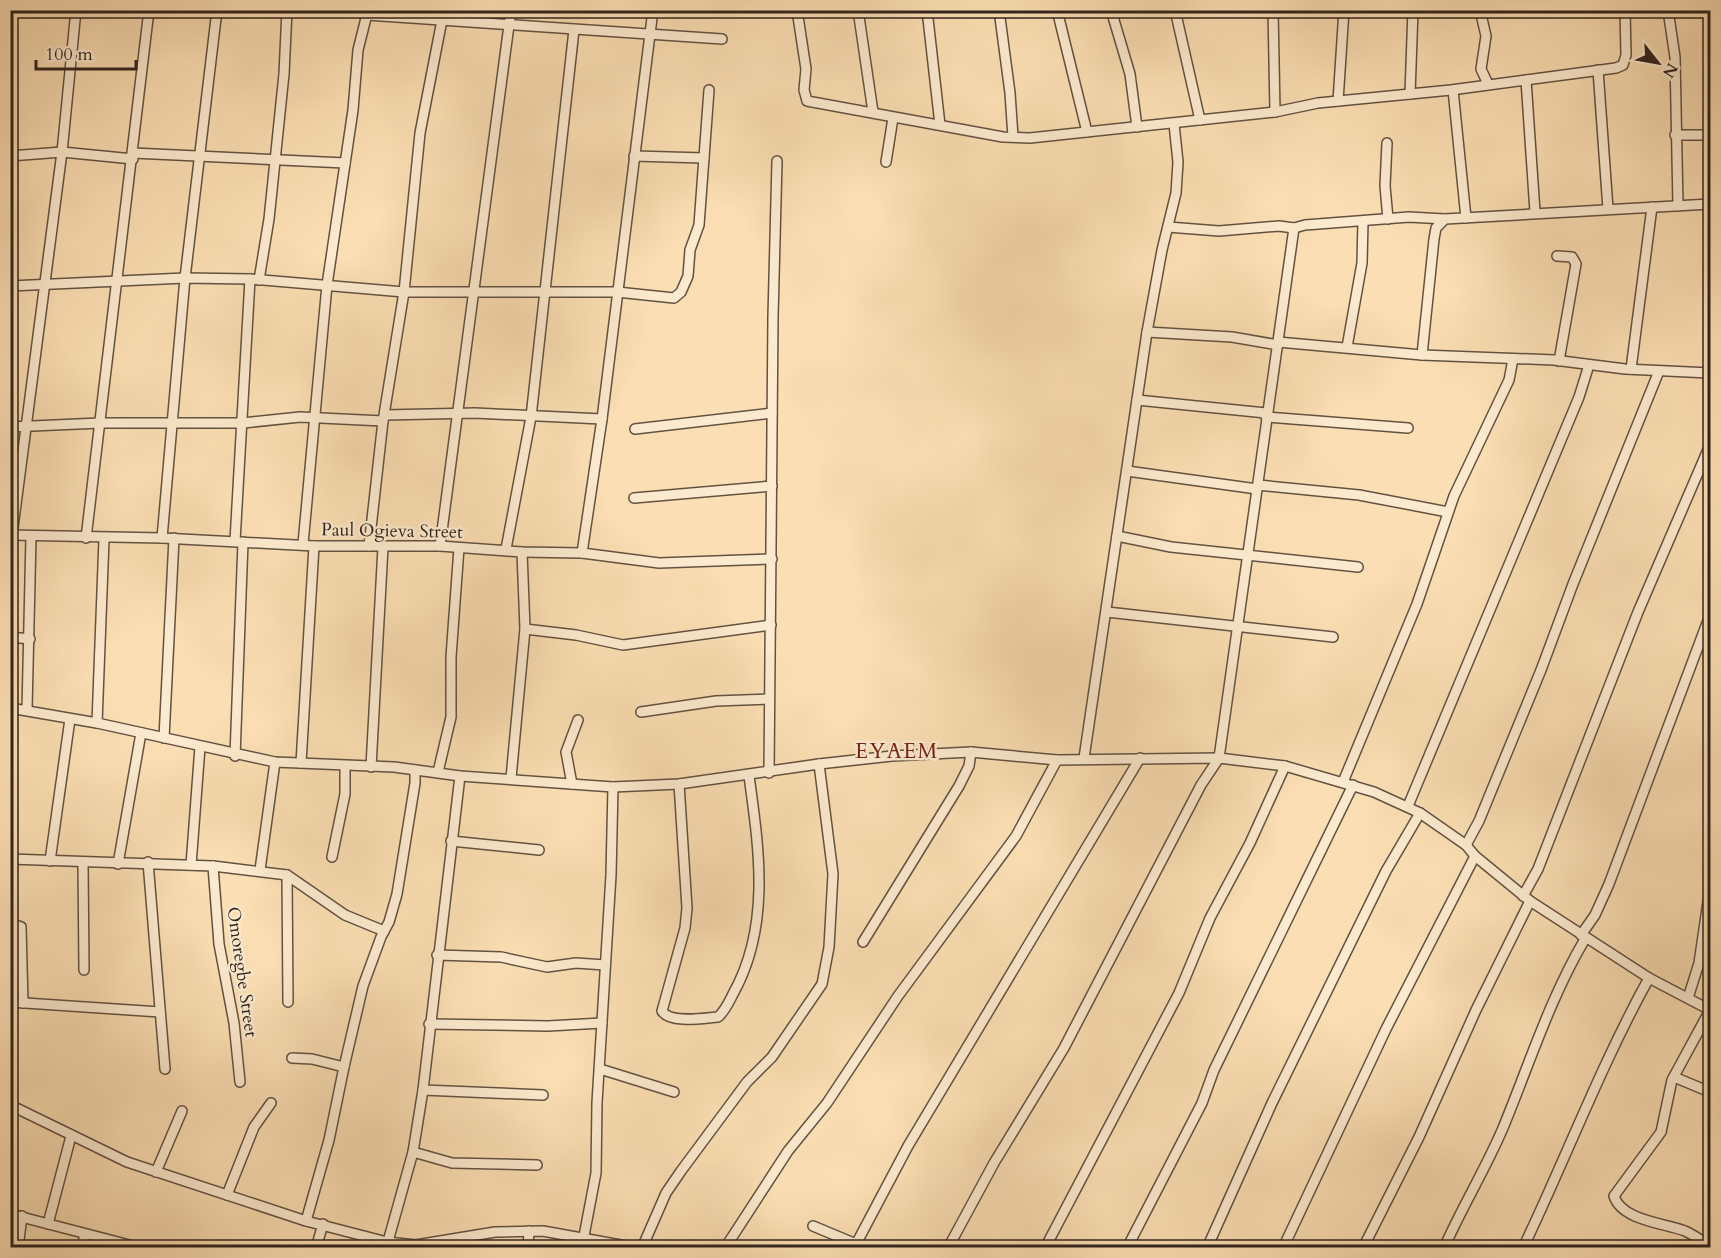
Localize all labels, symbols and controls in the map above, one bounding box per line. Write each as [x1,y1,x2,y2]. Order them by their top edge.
scale bar [36,33,136,71]
north arrow [1628,33,1688,93]
text: 100 m [45,42,93,67]
text: N [1657,59,1683,82]
street label: Paul Ogieva Street [321,517,463,545]
district label: EYAEM [855,737,939,766]
street label: Omoregbe Street [220,905,264,1039]

